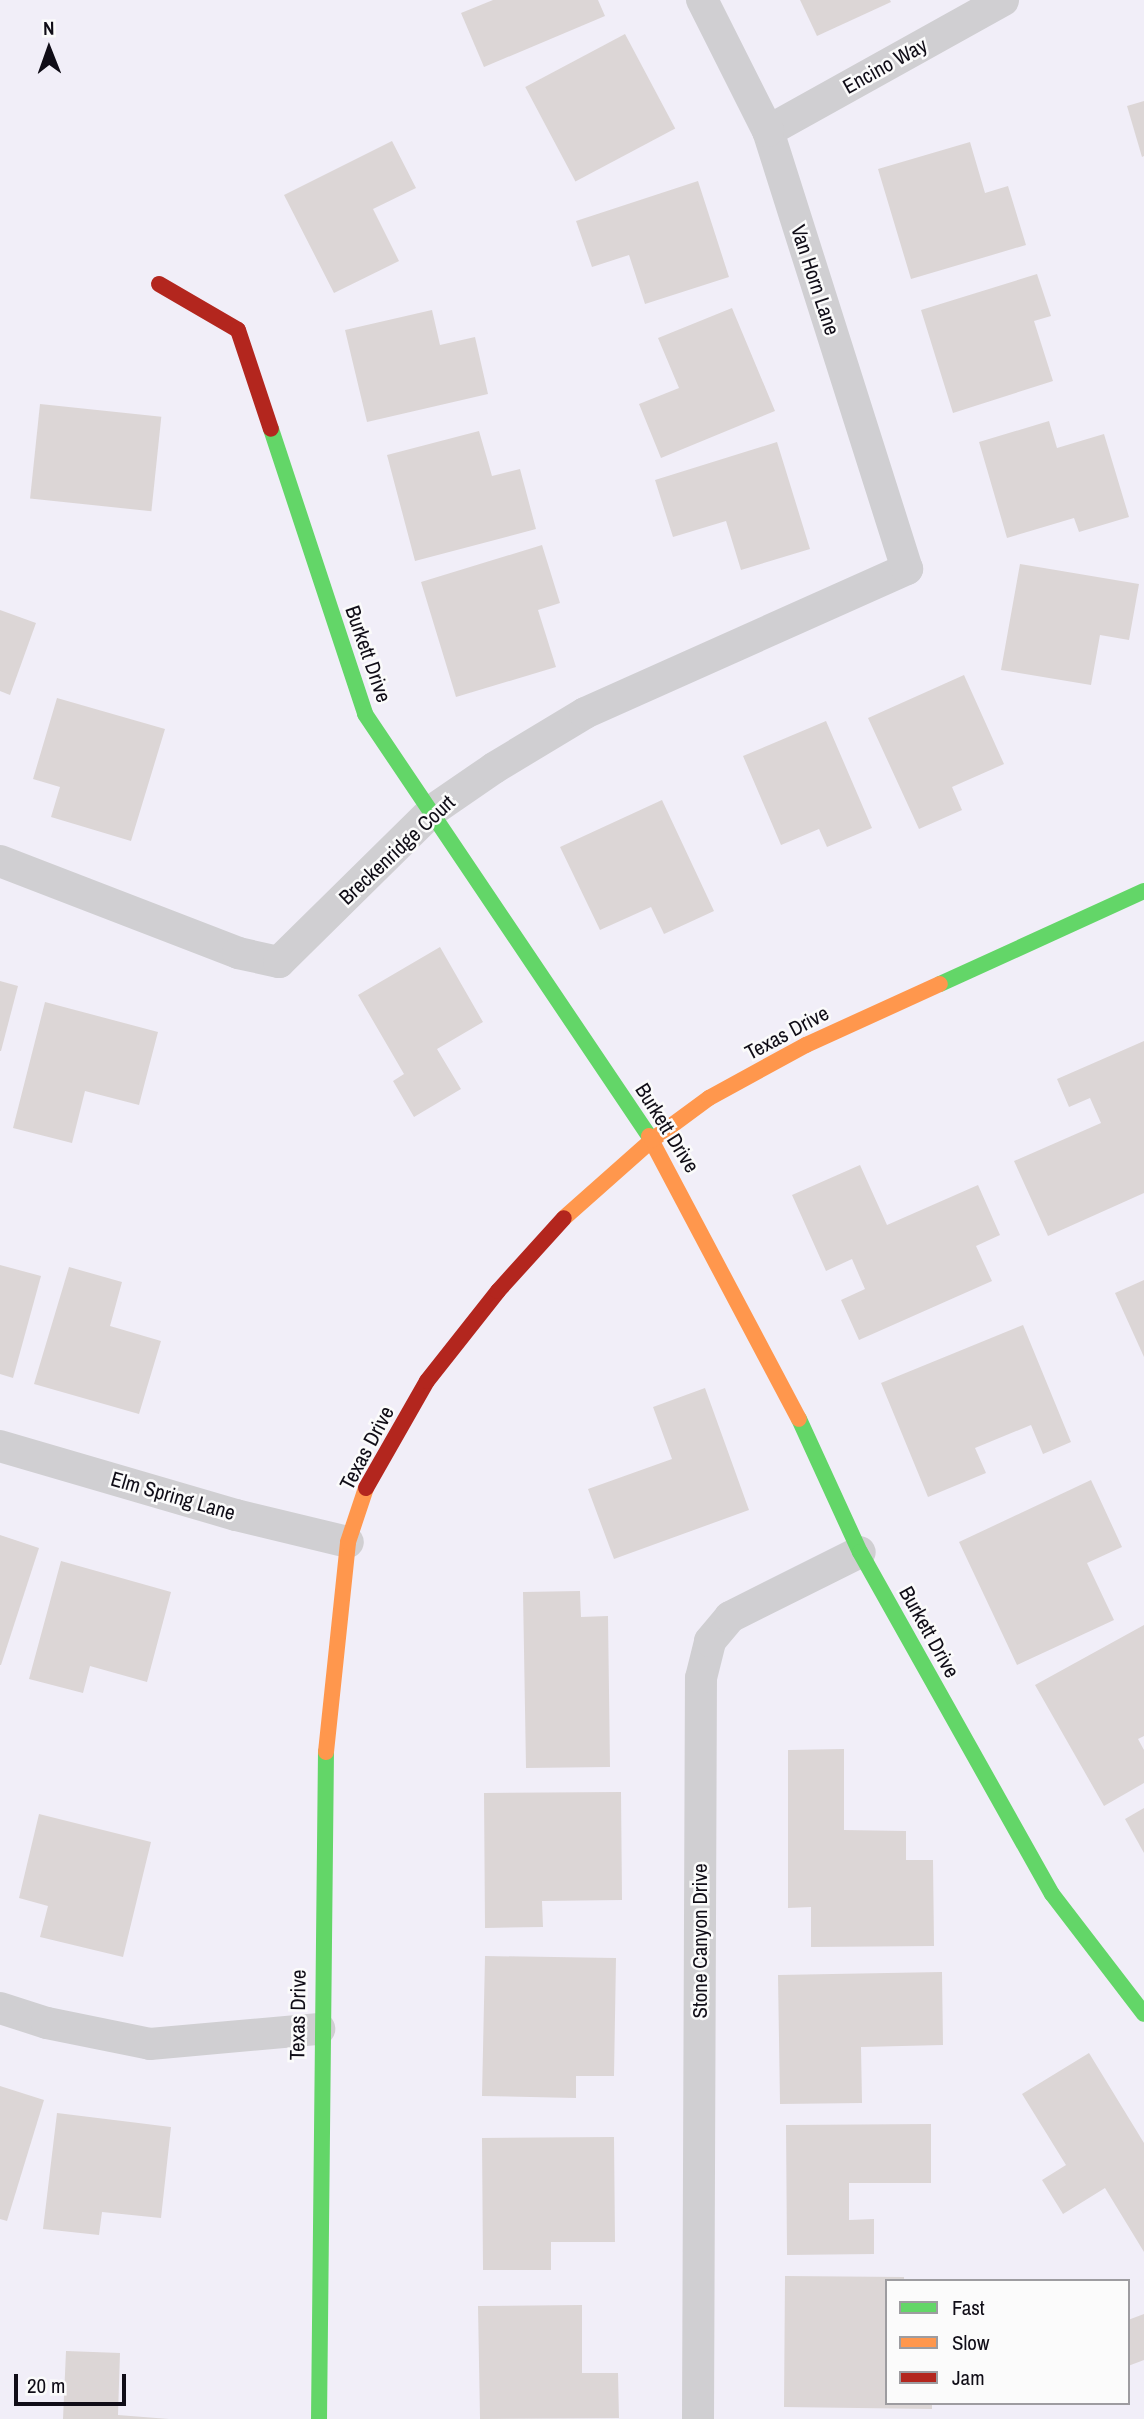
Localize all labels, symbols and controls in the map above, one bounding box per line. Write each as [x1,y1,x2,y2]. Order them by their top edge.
north arrow [14,14,84,84]
text: N [43,15,54,41]
street label: Encino Way [839,33,931,99]
street label: Van Horn Lane [785,222,845,338]
street label: Burkett Drive [340,602,396,706]
street label: Breckenridge Court [334,790,460,910]
street label: Texas Drive [741,1001,833,1065]
street label: Burkett Drive [630,1079,704,1177]
street label: Texas Drive [335,1402,399,1494]
street label: Elm Spring Lane [108,1466,238,1526]
street label: Burkett Drive [894,1582,964,1682]
street label: Stone Canyon Drive [687,1863,713,2019]
street label: Texas Drive [285,1969,311,2061]
legend [885,2279,1130,2405]
text: Fast [952,2293,985,2322]
text: Slow [952,2328,989,2357]
scale bar [18,2360,130,2404]
text: Jam [952,2363,985,2392]
text: 20 m [27,2371,65,2400]

